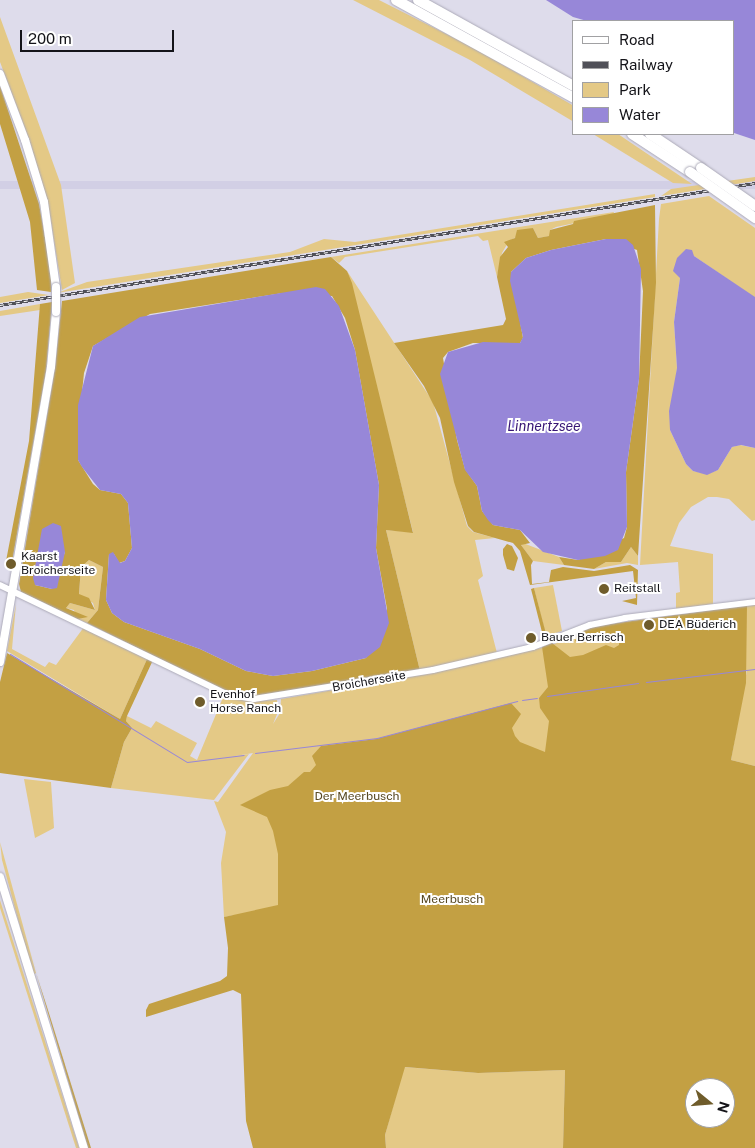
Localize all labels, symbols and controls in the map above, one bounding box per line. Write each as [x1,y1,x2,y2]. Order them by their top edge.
scale bar [22,20,176,52]
legend [572,20,735,135]
text: 200 m [28,30,72,47]
text: Road [619,31,655,48]
text: Railway [619,56,673,73]
text: Park [619,81,651,98]
text: Water [619,106,661,123]
water label: Linnertzsee [507,418,581,434]
place label: Kaarst Broicherseite [21,550,95,578]
marker: Kaarst Broicherseite [5,558,17,570]
place label: Reitstall [614,582,661,596]
marker: Reitstall [598,583,610,595]
place label: DEA Büderich [659,618,736,632]
marker: DEA Büderich [643,619,655,631]
place label: Bauer Berrisch [541,631,624,645]
marker: Bauer Berrisch [525,632,537,644]
street label: Broicherseite [331,668,407,696]
place label: Evenhof Horse Ranch [210,688,281,716]
marker: Evenhof Horse Ranch [194,696,206,708]
park label: Der Meerbusch [314,790,400,804]
park label: Meerbusch [421,893,483,907]
north arrow [685,1078,735,1128]
text: N [714,1100,733,1115]

